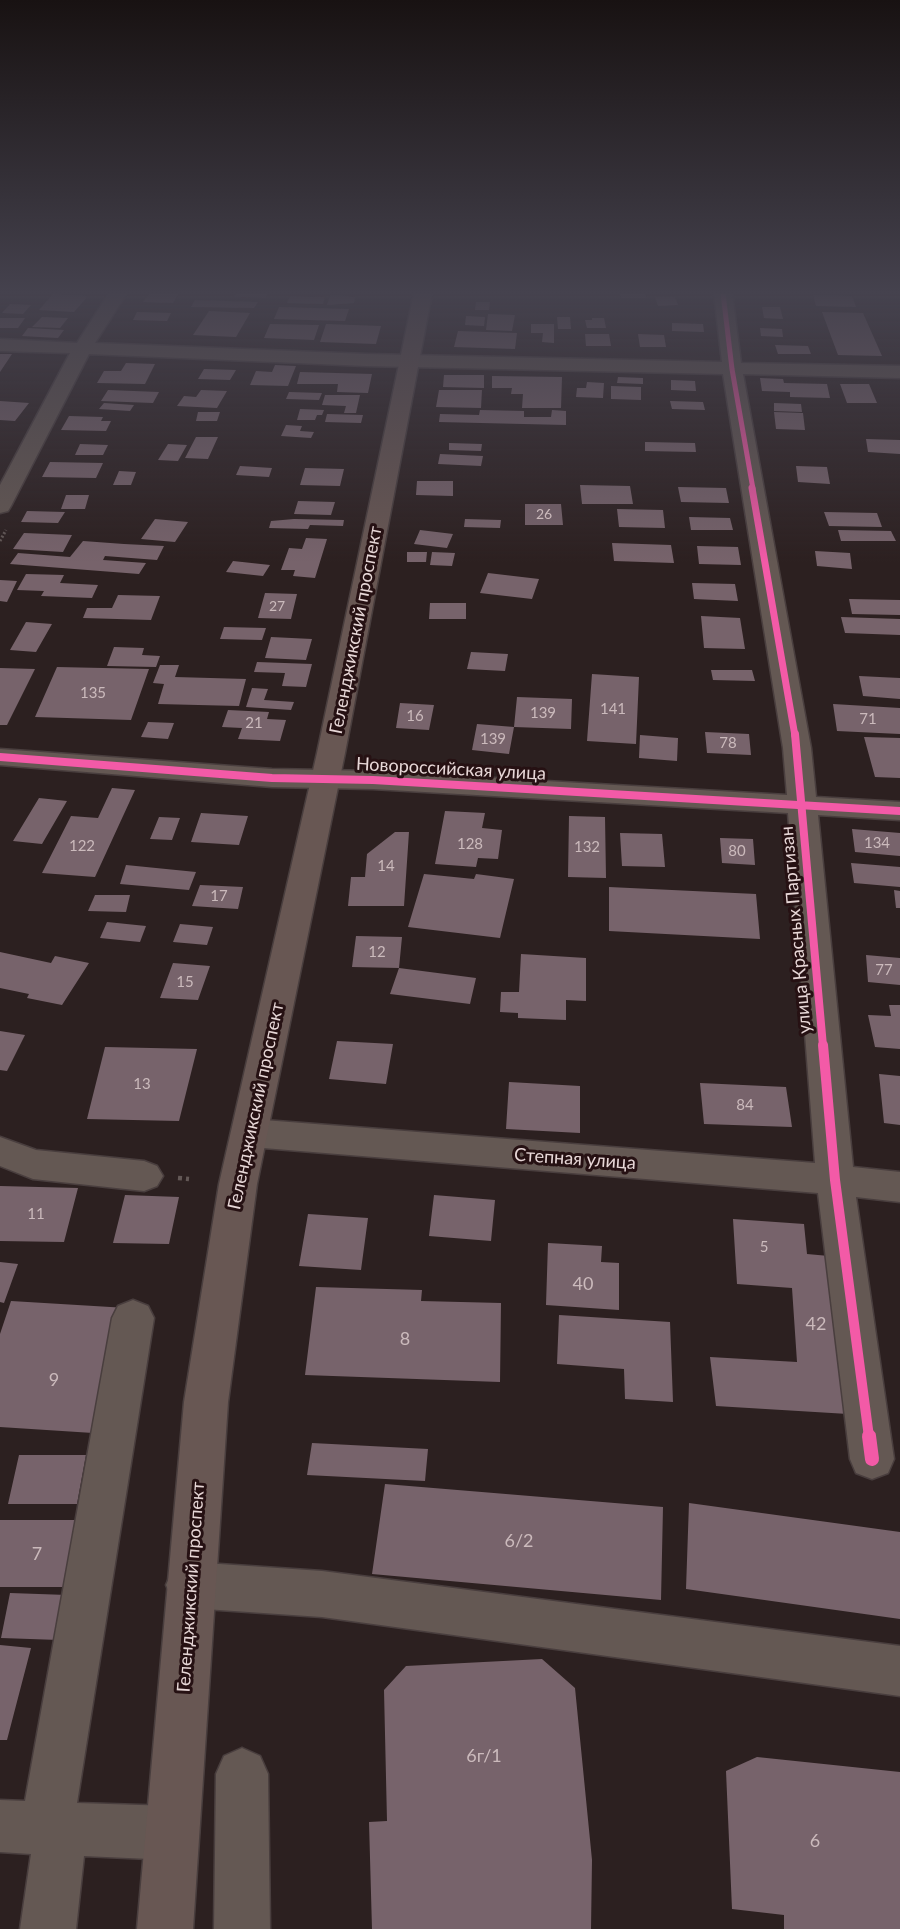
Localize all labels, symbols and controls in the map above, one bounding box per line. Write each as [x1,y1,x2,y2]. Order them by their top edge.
house number: 26 [536,506,552,522]
street label: Геленджикский проспект [325,524,387,736]
house number: 27 [269,598,285,614]
house number: 135 [80,684,106,702]
house number: 141 [600,700,626,718]
house number: 139 [530,704,556,722]
house number: 16 [406,707,424,725]
house number: 71 [859,710,877,728]
house number: 21 [245,714,263,732]
house number: 139 [480,730,506,748]
house number: 78 [719,734,737,752]
street label: Новороссийская улица [355,753,547,785]
street label: улица Красных Партизан [776,825,816,1035]
house number: 134 [864,834,890,852]
house number: 128 [457,835,483,853]
house number: 122 [69,837,95,855]
house number: 132 [574,838,600,856]
house number: 80 [728,842,746,860]
house number: 14 [377,857,395,875]
house number: 17 [210,887,228,905]
house number: 12 [368,943,386,961]
house number: 77 [875,961,893,979]
house number: 15 [176,973,194,991]
street label: Геленджикский проспект [223,1000,289,1212]
house number: 13 [133,1075,151,1093]
house number: 84 [736,1096,754,1114]
street label: Степная улица [514,1144,636,1174]
house number: 11 [27,1205,45,1223]
house number: 5 [760,1238,768,1256]
house number: 40 [573,1273,593,1295]
house number: 42 [806,1313,826,1335]
house number: 8 [400,1328,410,1350]
house number: 9 [49,1369,59,1391]
street label: Геленджикский проспект [173,1481,209,1693]
house number: 6/2 [504,1530,534,1552]
house number: 7 [32,1543,42,1565]
house number: 6г/1 [466,1745,502,1767]
house number: 6 [810,1830,820,1852]

